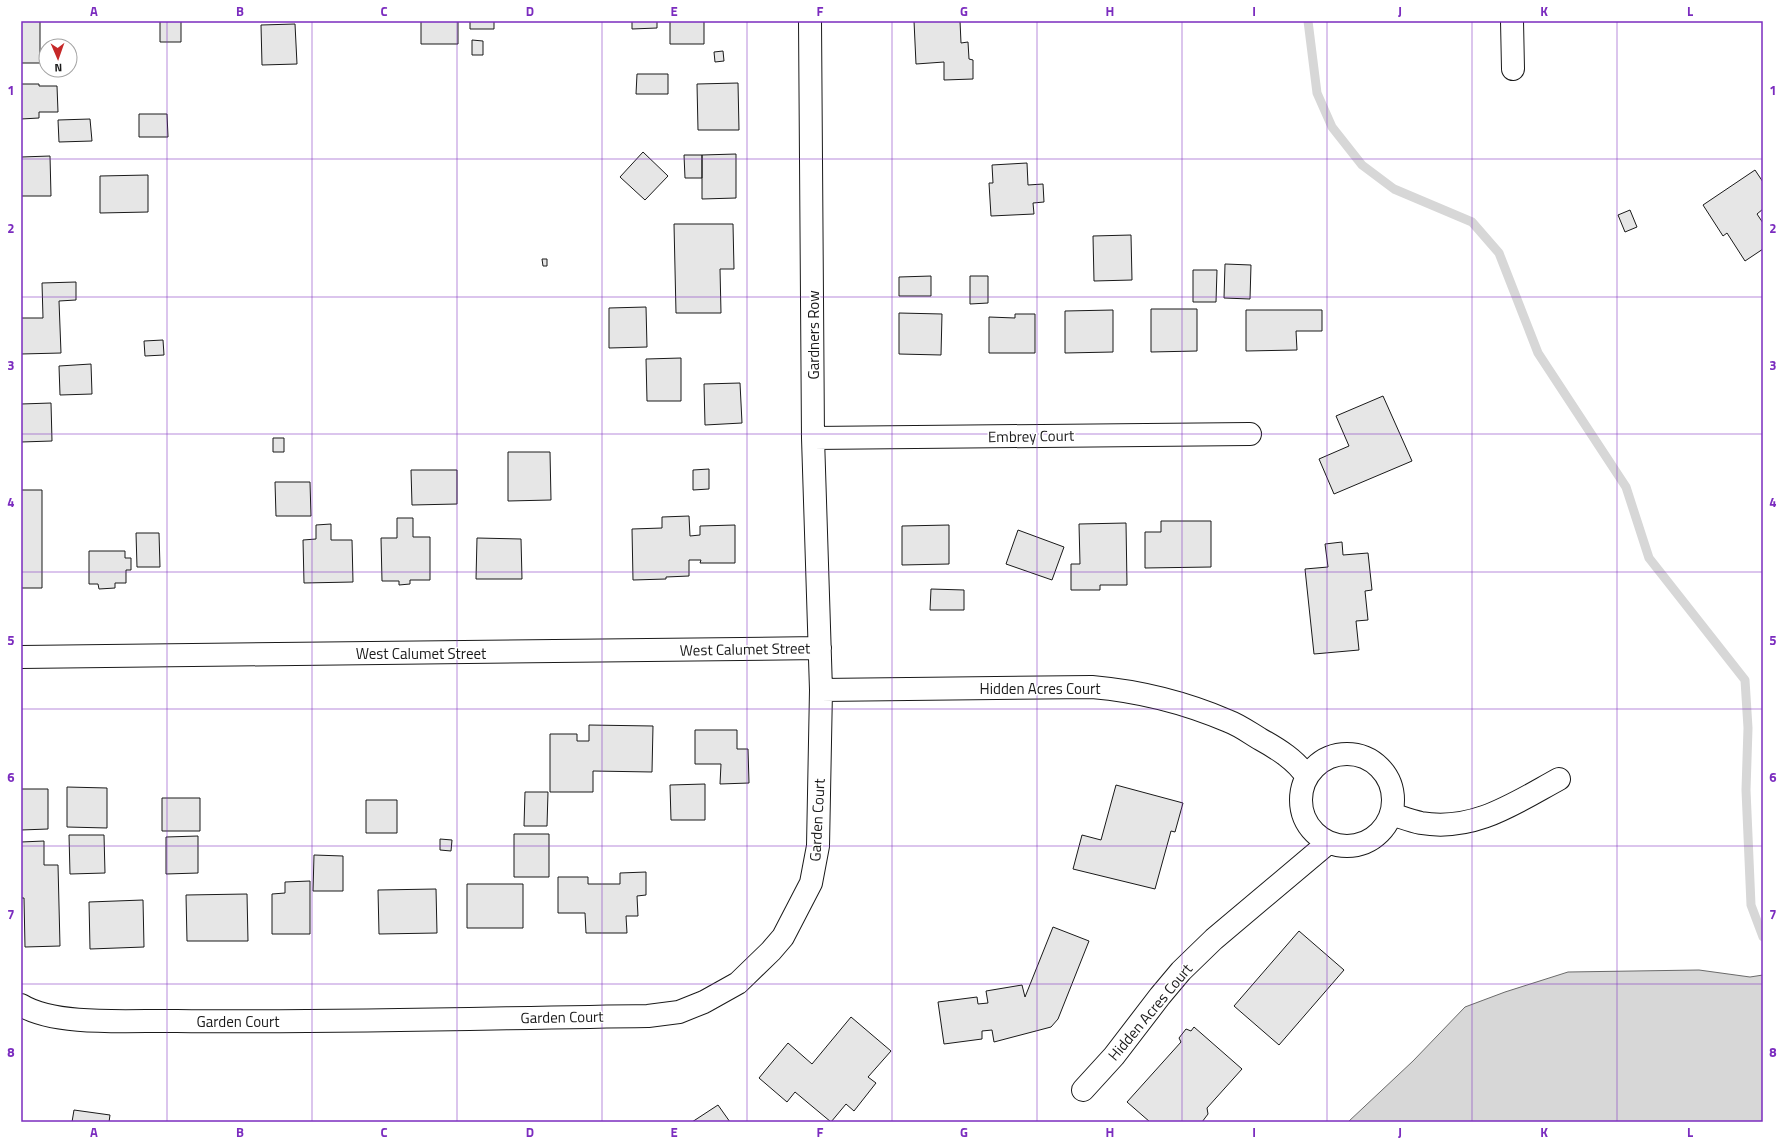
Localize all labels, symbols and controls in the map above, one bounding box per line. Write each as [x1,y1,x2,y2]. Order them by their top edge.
text: A [90,1,98,21]
text: B [236,1,244,21]
text: C [380,1,388,21]
text: D [526,1,534,21]
text: E [670,1,678,21]
text: F [817,1,824,21]
text: G [960,1,968,21]
text: H [1106,1,1114,21]
text: I [1252,1,1256,21]
text: J [1398,1,1402,21]
text: K [1540,1,1548,21]
text: L [1687,1,1693,21]
north arrow [38,38,78,78]
text: N [54,60,62,76]
text: 1 [7,80,15,100]
text: 1 [1769,80,1777,100]
text: 2 [7,218,15,238]
text: 2 [1769,218,1777,238]
street label: Gardners Row [802,290,825,380]
text: 3 [7,355,15,375]
text: 3 [1769,355,1777,375]
street label: Embrey Court [988,424,1075,448]
text: 4 [7,492,15,512]
text: 4 [1769,492,1777,512]
text: 5 [7,630,15,650]
text: 5 [1769,630,1777,650]
street label: West Calumet Street [680,636,811,662]
street label: West Calumet Street [356,642,487,665]
street label: Hidden Acres Court [980,677,1101,700]
text: 6 [7,767,15,787]
text: 6 [1769,767,1777,787]
street label: Garden Court [803,777,831,862]
text: 7 [7,904,15,924]
text: 7 [1769,904,1777,924]
street label: Hidden Acres Court [1102,958,1198,1066]
street label: Garden Court [520,1005,604,1029]
street label: Garden Court [197,1010,280,1033]
text: 8 [7,1042,15,1062]
text: 8 [1769,1042,1777,1062]
text: A [90,1122,98,1142]
text: B [236,1122,244,1142]
text: C [380,1122,388,1142]
text: D [526,1122,534,1142]
text: E [670,1122,678,1142]
text: F [817,1122,824,1142]
text: G [960,1122,968,1142]
text: H [1106,1122,1114,1142]
text: I [1252,1122,1256,1142]
text: J [1398,1122,1402,1142]
text: K [1540,1122,1548,1142]
text: L [1687,1122,1693,1142]

